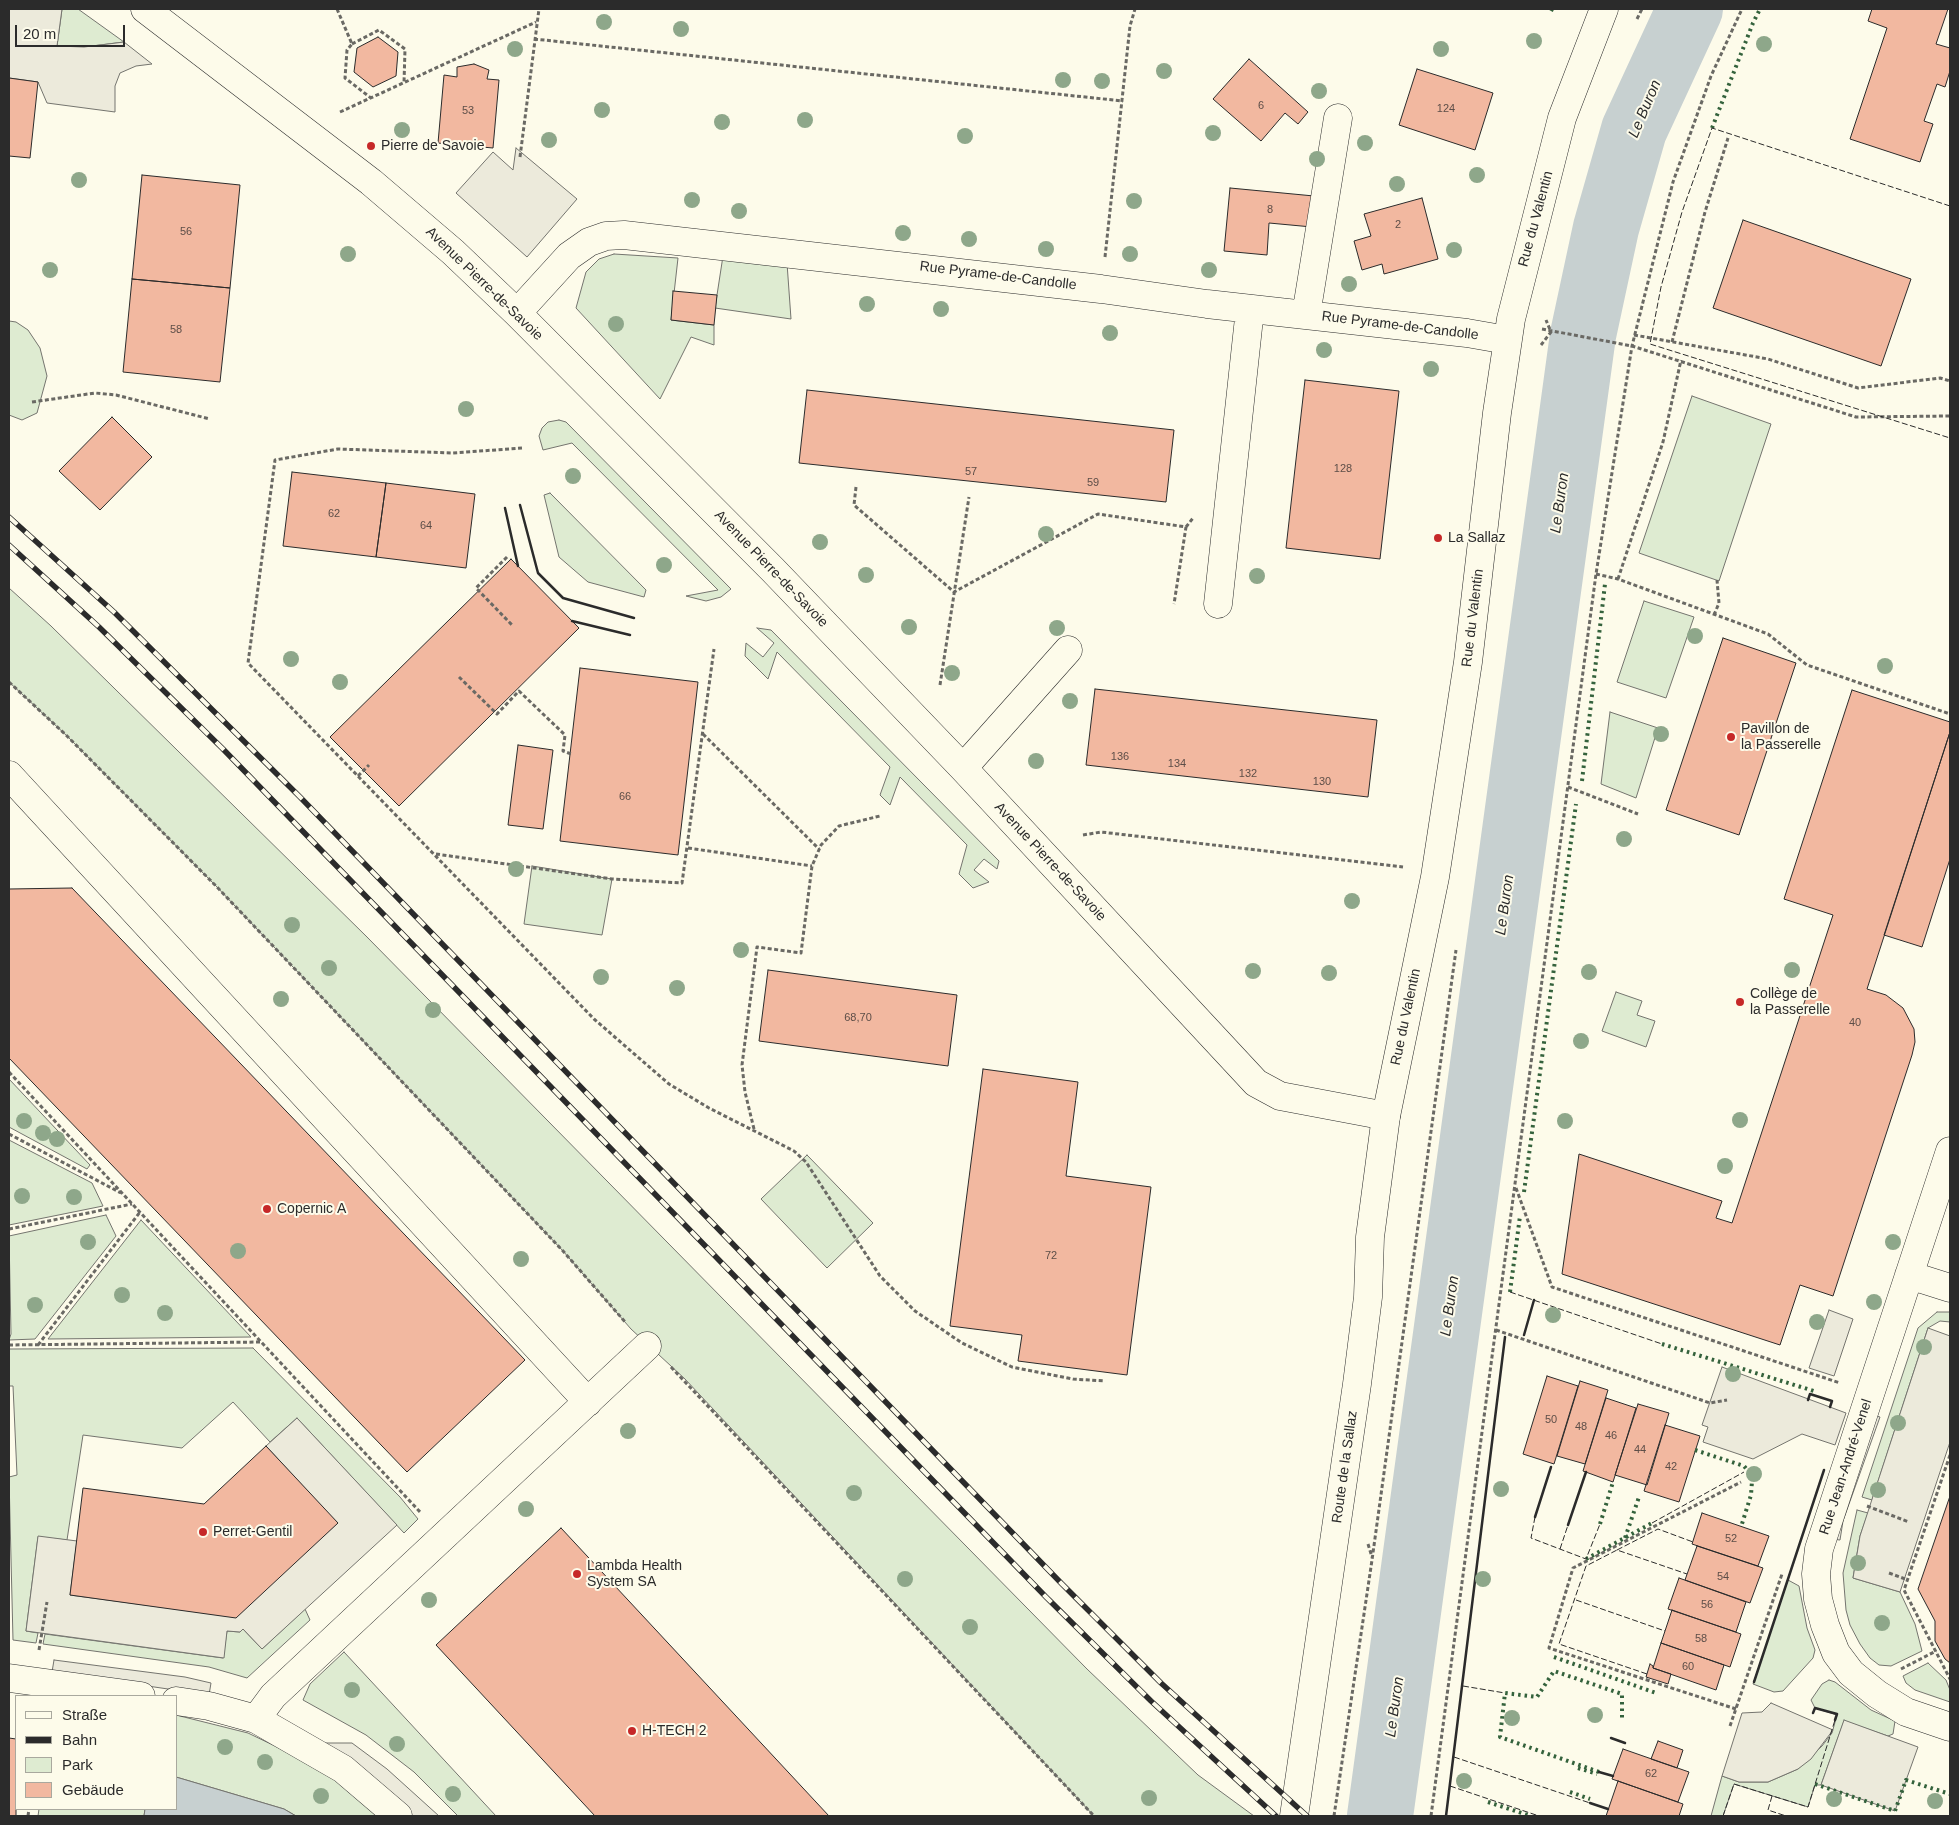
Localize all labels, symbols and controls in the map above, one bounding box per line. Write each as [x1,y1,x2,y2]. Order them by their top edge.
scale bar [18,15,128,47]
text: 20 m [23,25,56,42]
water label: Le Buron [1625,77,1665,141]
house number: 6 [1258,99,1264,113]
house number: 124 [1437,102,1455,116]
house number: 53 [462,104,474,118]
place label: Pierre de Savoie [381,138,485,154]
marker: Pierre de Savoie [365,140,377,152]
street label: Rue du Valentin [1515,169,1557,269]
house number: 8 [1267,203,1273,217]
house number: 2 [1395,218,1401,232]
street label: Avenue Pierre-de-Savoie [422,224,546,344]
house number: 56 [180,225,192,239]
street label: Rue Pyrame-de-Candolle [919,258,1077,294]
street label: Rue Pyrame-de-Candolle [1321,308,1479,344]
house number: 58 [170,323,182,337]
house number: 128 [1334,462,1352,476]
house number: 57 [965,465,977,479]
water label: Le Buron [1547,472,1573,534]
house number: 59 [1087,476,1099,490]
house number: 62 [328,507,340,521]
street label: Avenue Pierre-de-Savoie [711,507,831,631]
house number: 64 [420,519,432,533]
place label: La Sallaz [1448,530,1506,546]
marker: La Sallaz [1432,532,1444,544]
street label: Rue du Valentin [1459,568,1487,668]
place label: Pavillon de la Passerelle [1741,721,1821,754]
marker: Pavillon de la Passerelle [1725,731,1737,743]
house number: 136 [1111,750,1129,764]
house number: 134 [1168,757,1186,771]
house number: 132 [1239,767,1257,781]
house number: 130 [1313,775,1331,789]
house number: 66 [619,790,631,804]
street label: Avenue Pierre-de-Savoie [991,799,1109,925]
water label: Le Buron [1492,874,1518,936]
street label: Rue du Valentin [1388,967,1424,1067]
place label: Collège de la Passerelle [1750,986,1830,1019]
marker: Collège de la Passerelle [1734,996,1746,1008]
house number: 68,70 [844,1011,872,1025]
house number: 40 [1849,1016,1861,1030]
place label: Copernic A [277,1201,346,1217]
marker: Copernic A [261,1203,273,1215]
house number: 72 [1045,1249,1057,1263]
water label: Le Buron [1437,1275,1463,1337]
street label: Rue Jean-André-Venel [1816,1397,1876,1537]
street label: Route de la Sallaz [1329,1410,1361,1524]
house number: 50 [1545,1413,1557,1427]
house number: 48 [1575,1420,1587,1434]
house number: 46 [1605,1429,1617,1443]
house number: 44 [1634,1443,1646,1457]
house number: 42 [1665,1460,1677,1474]
place label: Perret-Gentil [213,1524,292,1540]
marker: Perret-Gentil [197,1526,209,1538]
house number: 52 [1725,1532,1737,1546]
place label: Lambda Health System SA [587,1558,682,1590]
marker: Lambda Health System SA [571,1568,583,1580]
house number: 54 [1717,1570,1729,1584]
house number: 56 [1701,1598,1713,1612]
house number: 58 [1695,1632,1707,1646]
house number: 60 [1682,1660,1694,1674]
water label: Le Buron [1382,1676,1408,1738]
legend [15,1695,178,1810]
text: Straße [62,1706,107,1723]
place label: H-TECH 2 [642,1723,707,1739]
marker: H-TECH 2 [626,1725,638,1737]
text: Bahn [62,1731,97,1748]
text: Park [62,1756,93,1773]
house number: 62 [1645,1767,1657,1781]
text: Gebäude [62,1781,124,1798]

